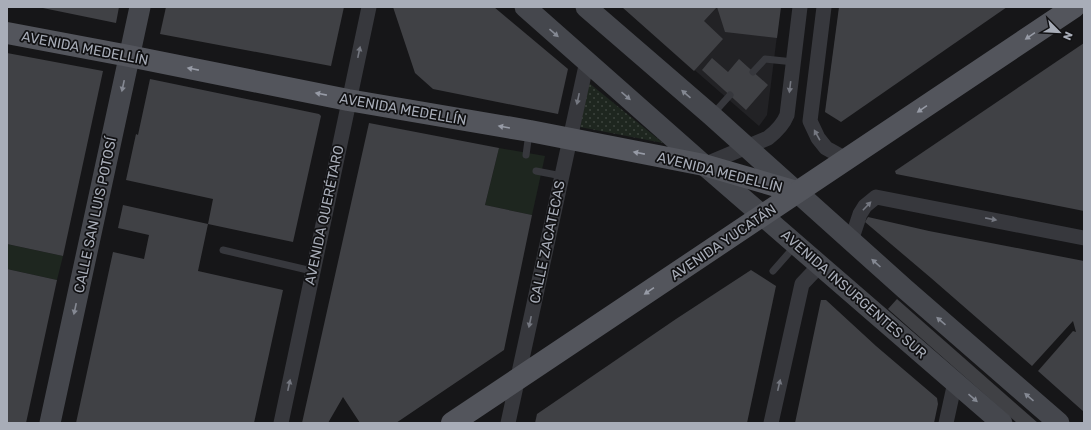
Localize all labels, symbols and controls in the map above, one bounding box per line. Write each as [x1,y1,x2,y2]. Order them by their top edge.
north arrow [1039,12,1079,52]
street label: AVENIDA MEDELLÍN [20,27,150,69]
one-way arrow [549,28,559,37]
text: N [1060,30,1075,42]
one-way arrow [1024,33,1036,40]
one-way arrow [356,46,362,58]
one-way arrow [187,66,199,72]
one-way arrow [119,80,125,92]
one-way arrow [787,81,793,93]
street label: AVENIDA MEDELLÍN [338,89,468,129]
one-way arrow [681,89,691,98]
one-way arrow [315,91,327,97]
one-way arrow [621,92,632,101]
one-way arrow [575,93,581,106]
one-way arrow [917,105,927,113]
one-way arrow [498,124,510,130]
one-way arrow [814,129,821,141]
street label: CALLE SAN LUIS POTOSÍ [70,134,121,295]
street label: AVENIDA QUERÉTARO [300,144,348,286]
street label: AVENIDA MEDELLÍN [655,148,785,196]
one-way arrow [633,149,645,155]
street label: CALLE ZACATECAS [526,179,569,305]
street label: AVENIDA YUCATÁN [667,200,779,284]
one-way arrow [862,201,871,211]
one-way arrow [984,217,997,223]
street label: AVENIDA INSURGENTES SUR [777,227,930,362]
one-way arrow [870,259,881,268]
one-way arrow [643,288,655,295]
one-way arrow [71,303,77,315]
one-way arrow [527,316,533,328]
one-way arrow [935,316,946,325]
one-way arrow [286,379,292,391]
one-way arrow [777,379,783,391]
one-way arrow [967,393,978,402]
one-way arrow [1024,393,1034,402]

